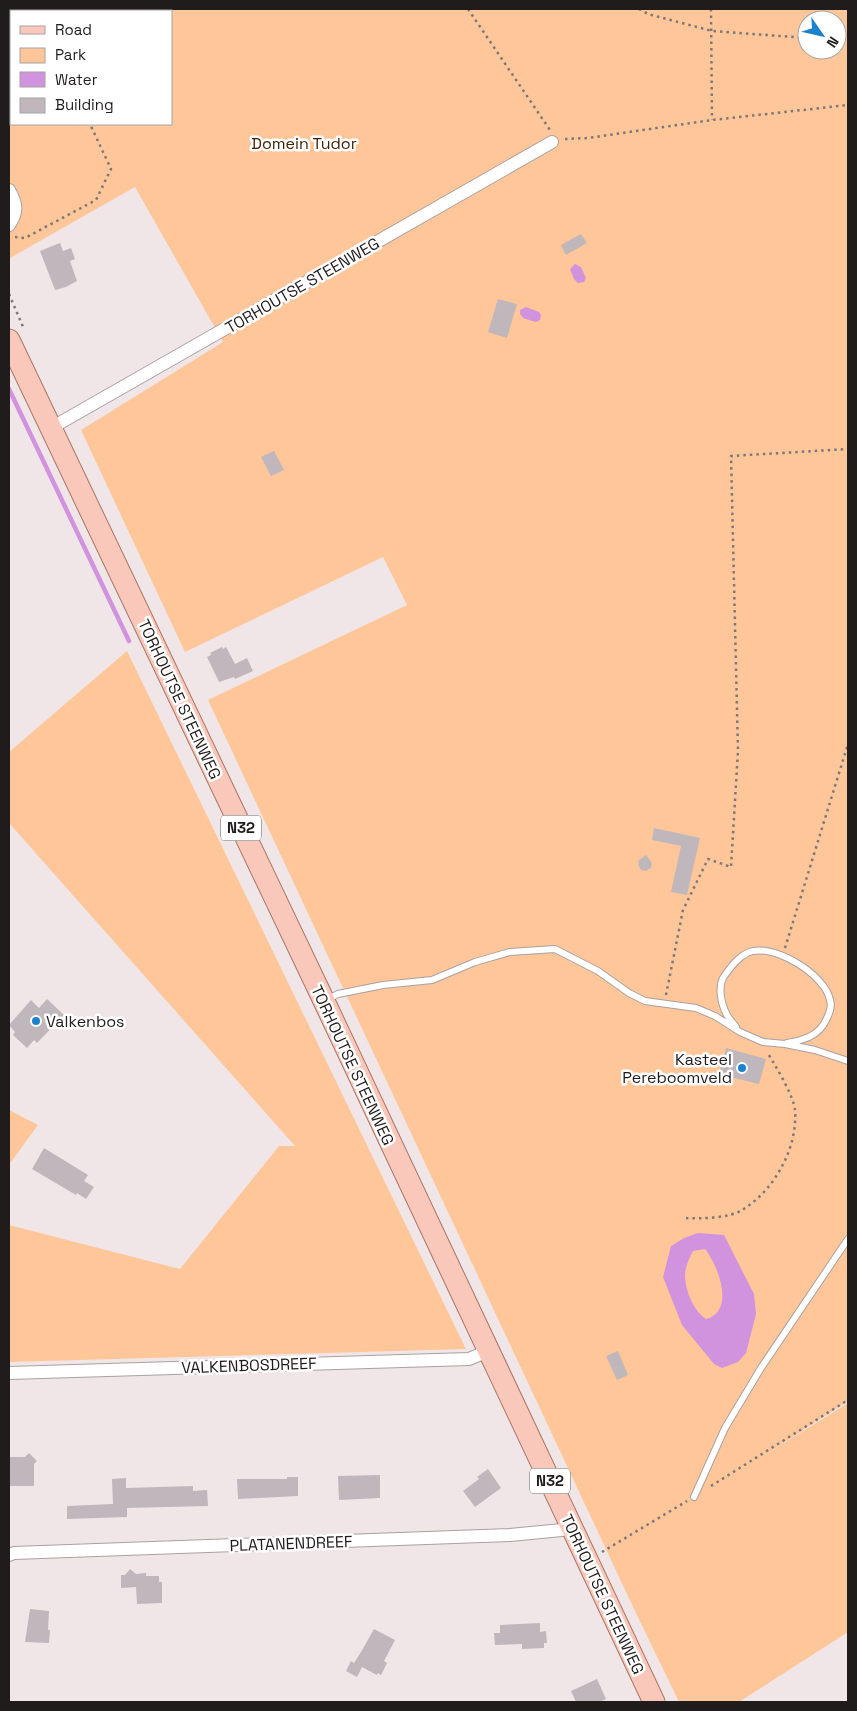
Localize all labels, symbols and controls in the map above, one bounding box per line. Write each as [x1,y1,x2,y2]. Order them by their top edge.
legend [10,10,172,125]
north arrow [797,10,847,60]
text: Road [55,20,92,39]
text: N [823,33,843,51]
text: Park [55,45,86,64]
text: Water [55,70,98,89]
text: Building [55,95,114,114]
park label: Domein Tudor [251,133,357,154]
street label: TORHOUTSE STEENWEG [221,233,383,338]
street label: TORHOUTSE STEENWEG [133,616,226,783]
road number: N32 [221,816,261,840]
street label: TORHOUTSE STEENWEG [306,982,399,1149]
place label: Valkenbos [46,1011,125,1032]
marker: Valkenbos [30,1015,42,1027]
place label: Kasteel Pereboomveld [622,1049,732,1088]
marker: Kasteel Pereboomveld [736,1062,748,1074]
street label: VALKENBOSDREEF [181,1353,318,1378]
road number: N32 [530,1468,570,1494]
street label: TORHOUTSE STEENWEG [556,1511,649,1678]
street label: PLATANENDREEF [229,1531,353,1556]

